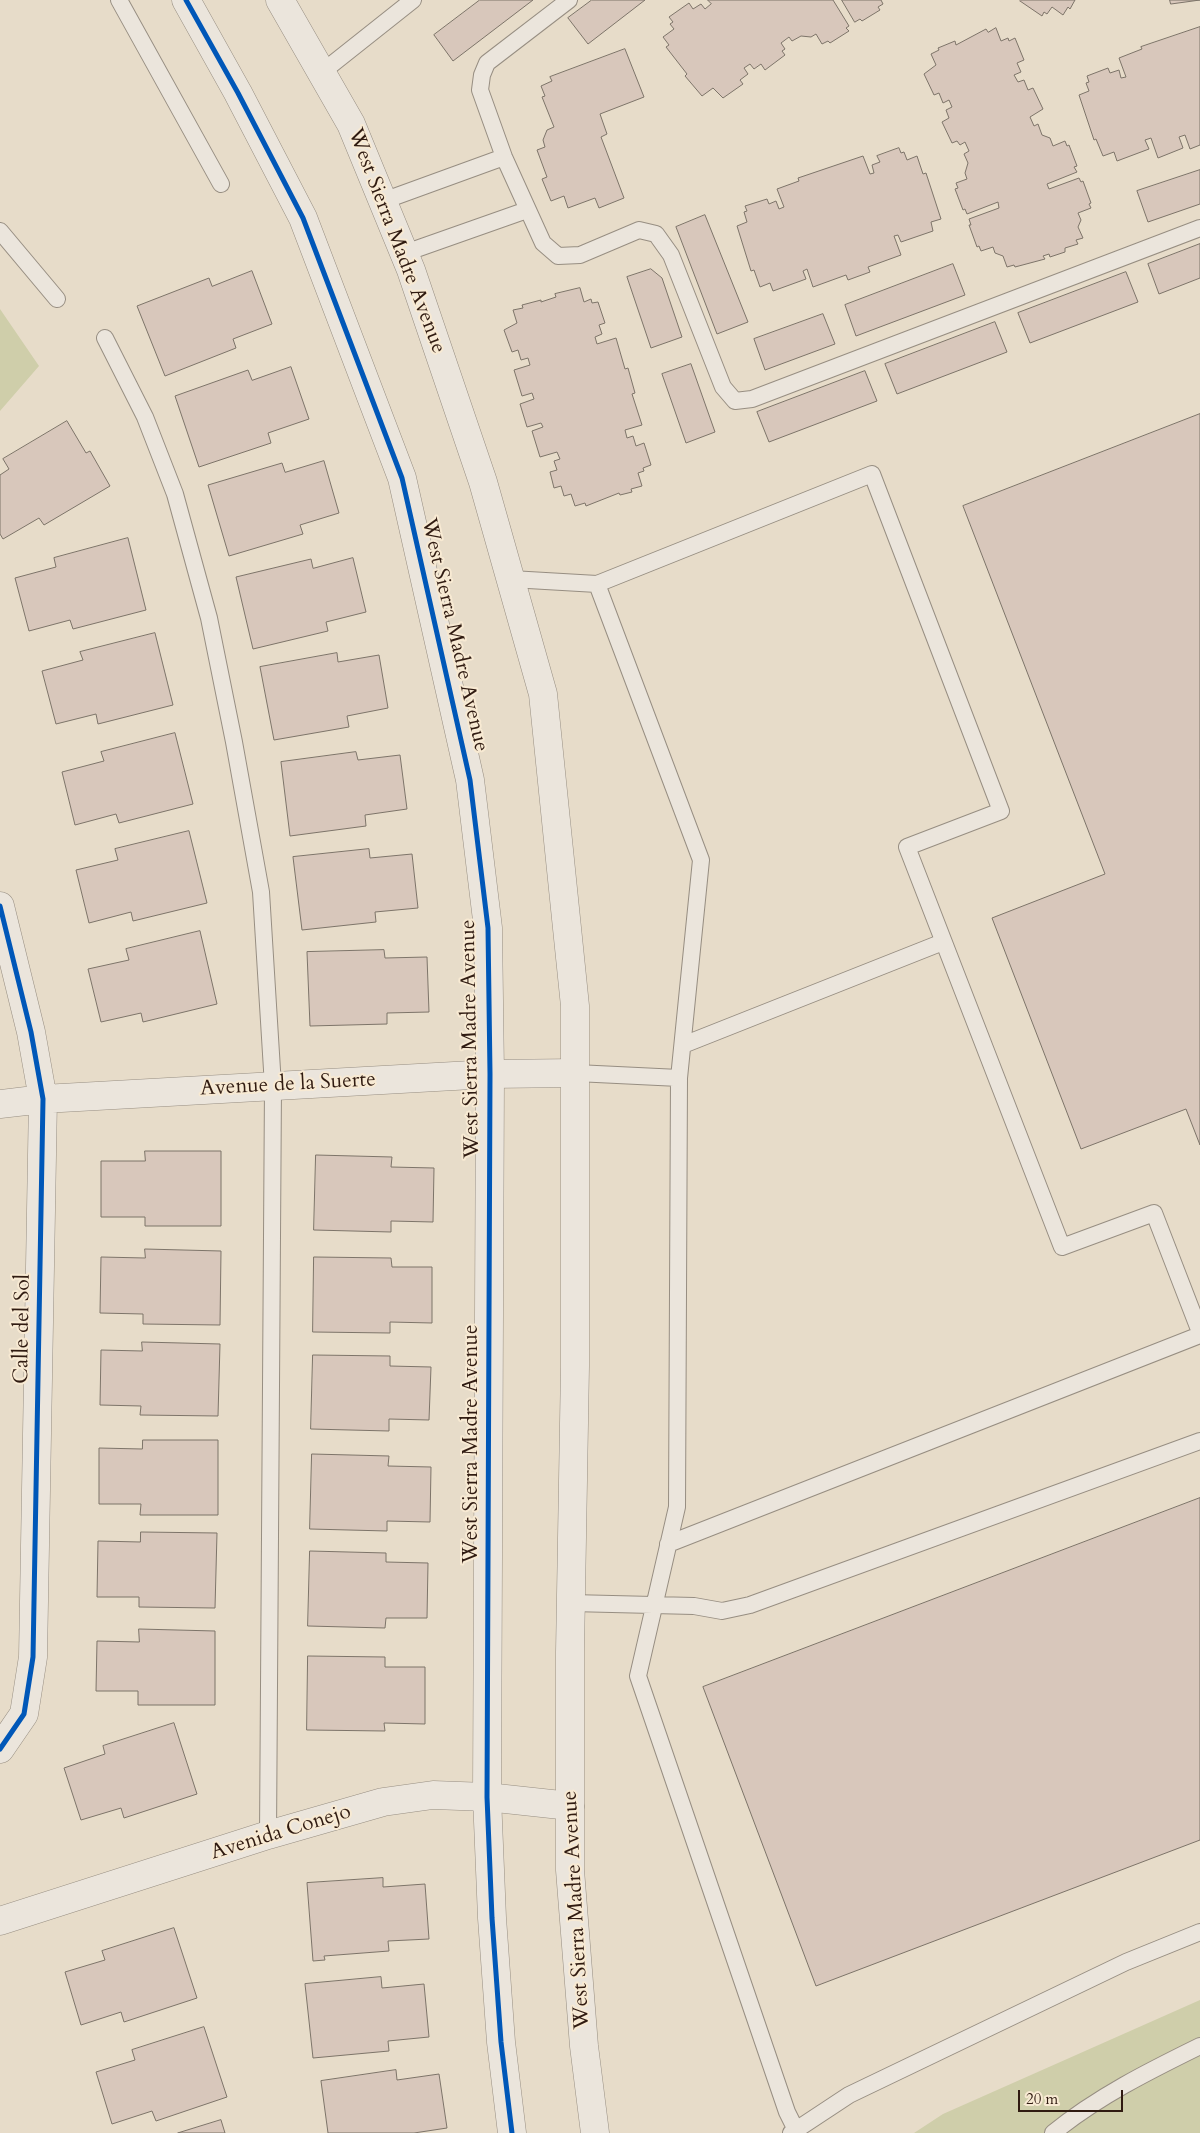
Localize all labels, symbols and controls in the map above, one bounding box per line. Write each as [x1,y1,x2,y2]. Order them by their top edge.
street label: West Sierra Madre Avenue [341,125,451,357]
street label: West Sierra Madre Avenue [415,516,493,754]
street label: West Sierra Madre Avenue [456,919,486,1159]
street label: Avenue de la Suerte [200,1068,376,1102]
street label: Calle del Sol [9,1274,37,1384]
street label: West Sierra Madre Avenue [459,1325,485,1563]
street label: West Sierra Madre Avenue [558,1790,596,2030]
street label: Avenida Conejo [208,1800,354,1866]
scale bar [1020,2080,1125,2112]
text: 20 m [1026,2089,1058,2109]

